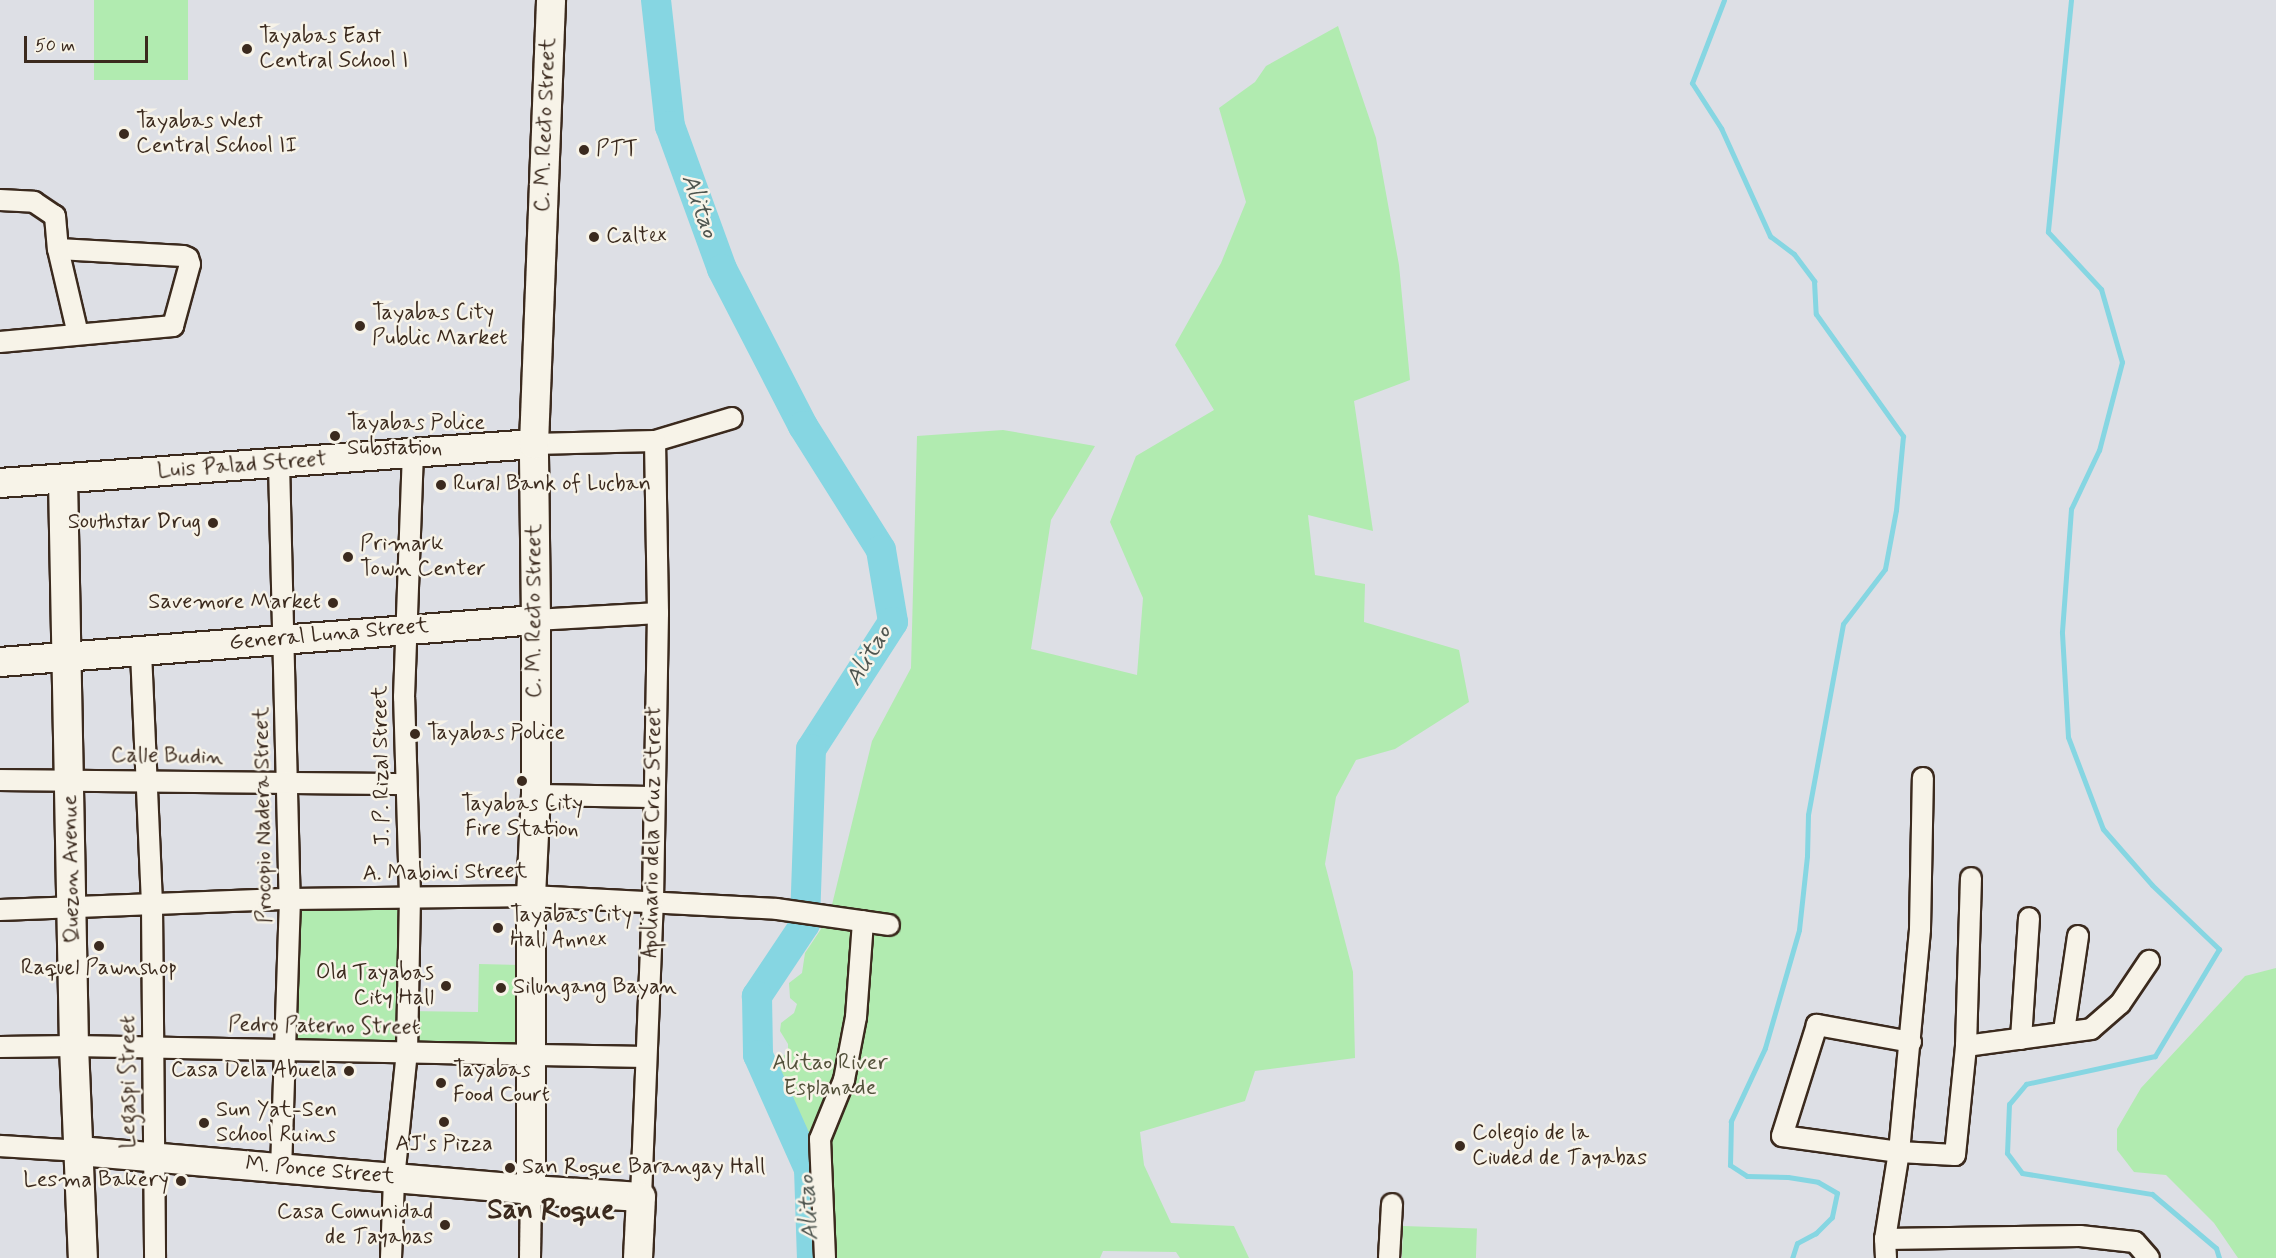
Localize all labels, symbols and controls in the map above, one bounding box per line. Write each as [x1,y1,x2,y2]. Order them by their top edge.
place label: Tayabas East Central School I [259,23,413,74]
scale bar [27,24,152,62]
text: 50 m [35,34,75,58]
street label: C. M. Recto Street [530,37,562,213]
marker: Tayabas East Central School I [240,42,254,56]
place label: Tayabas West Central School II [136,108,303,160]
marker: Tayabas West Central School II [117,127,131,141]
place label: PTT [596,137,638,163]
marker: PTT [577,143,591,157]
water label: Alitao [674,170,724,242]
place label: Caltex [606,224,666,250]
marker: Caltex [587,230,601,244]
place label: Tayabas City Public Market [372,300,510,352]
marker: Tayabas City Public Market [353,319,367,333]
place label: Tayabas Police Substation [347,410,483,462]
marker: Tayabas Police Substation [328,429,342,443]
street label: Luis Palad Street [159,447,325,485]
place label: Rural Bank of Lucban [453,472,652,498]
marker: Rural Bank of Lucban [434,478,448,492]
place label: Southstar Drug [66,510,201,536]
marker: Southstar Drug [206,516,220,530]
street label: C. M. Recto Street [522,524,548,698]
place label: Primark Town Center [360,531,486,582]
marker: Primark Town Center [341,550,355,564]
place label: Savemore Market [146,590,321,616]
marker: Savemore Market [326,596,340,610]
street label: General Luna Street [230,613,428,657]
water label: Alitao [840,621,898,691]
street label: J. P. Rizal Street [367,685,397,847]
street label: Procopio Nadera Street [249,707,279,923]
street label: Apolinario dela Cruz Street [638,707,668,957]
place label: Tayabas Police [427,721,563,747]
marker: Tayabas Police [408,727,422,741]
street label: Calle Budin [112,743,222,771]
marker: Tayabas City Fire Station [515,774,529,788]
place label: Tayabas City Fire Station [461,791,583,842]
street label: Quezon Avenue [58,794,86,944]
street label: A. Mabini Street [362,858,528,888]
place label: Tayabas City Hall Annex [510,902,633,954]
marker: Tayabas City Hall Annex [491,921,505,935]
marker: Raquel Pawnshop [92,939,106,953]
place label: Raquel Pawnshop [21,956,177,982]
place label: Old Tayabas City Hall [319,960,434,1011]
place label: Silungang Bayan [513,975,677,1001]
marker: Old Tayabas City Hall [439,979,453,993]
marker: Silungang Bayan [494,981,508,995]
street label: Pedro Paterno Street [226,1012,422,1042]
street label: Legaspi Street [116,1014,142,1150]
park label: Alitao River Esplanade [773,1050,887,1102]
place label: Tayabas Food Court [453,1057,552,1108]
place label: Casa Dela Abuela [177,1058,337,1084]
marker: Casa Dela Abuela [342,1064,356,1078]
marker: Tayabas Food Court [434,1076,448,1090]
place label: Sun Yat-Sen School Ruins [216,1097,335,1148]
marker: AJ's Pizza [437,1115,451,1129]
marker: Sun Yat-Sen School Ruins [197,1116,211,1130]
place label: Colegio de la Ciuded de Tayabas [1472,1120,1644,1172]
place label: AJ's Pizza [395,1132,493,1158]
marker: Colegio de la Ciuded de Tayabas [1453,1139,1467,1153]
street label: M. Ponce Street [244,1151,396,1191]
place label: San Roque Barangay Hall [522,1155,759,1181]
marker: San Roque Barangay Hall [503,1161,517,1175]
place label: Lesma Bakery [26,1168,169,1194]
marker: Lesma Bakery [174,1174,188,1188]
water label: Alitao [792,1174,826,1242]
district label: San Roque [491,1194,611,1228]
place label: Casa Comunidad de Tayabas [271,1199,433,1250]
marker: Casa Comunidad de Tayabas [438,1218,452,1232]

